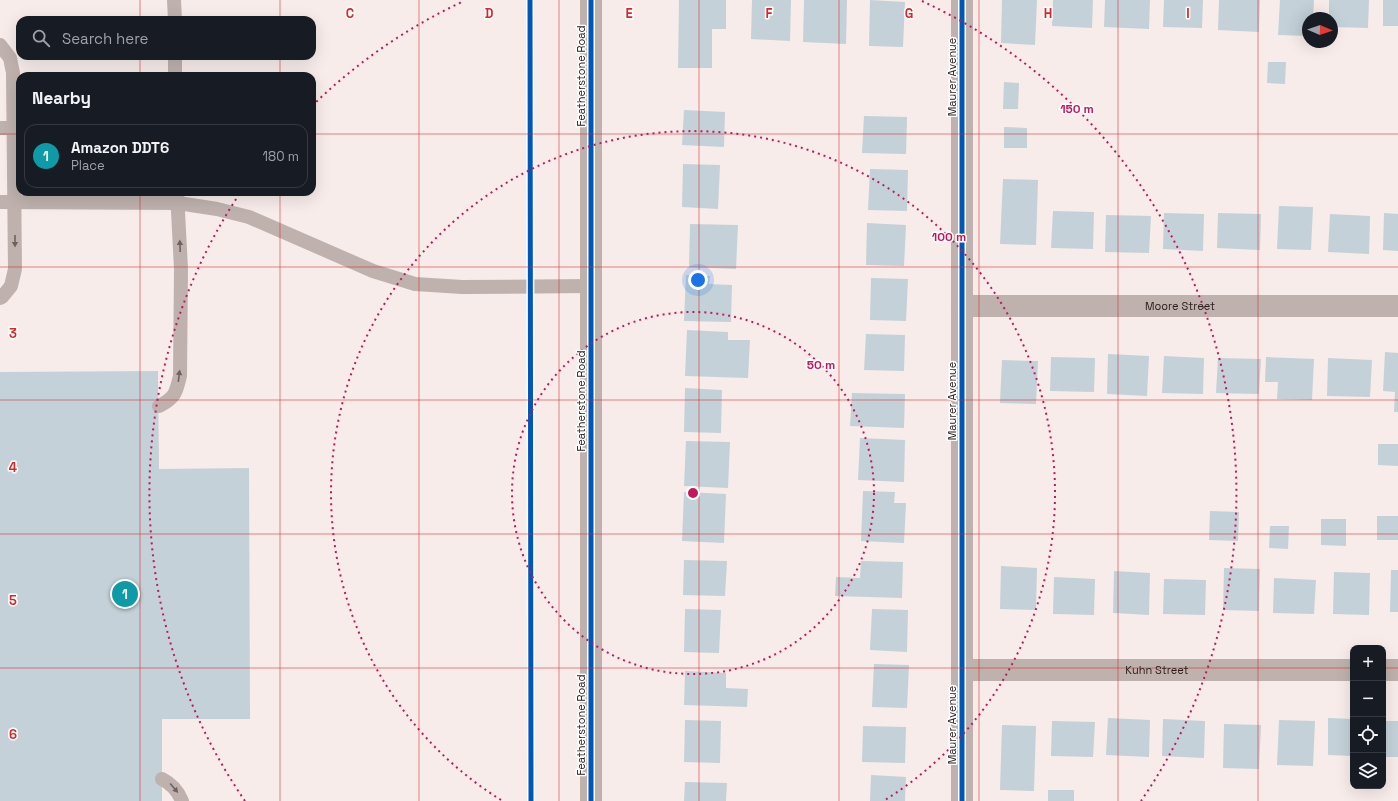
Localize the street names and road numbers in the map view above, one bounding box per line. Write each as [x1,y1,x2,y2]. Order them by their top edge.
street label: Featherstone Road [574,25,588,127]
street label: Maurer Avenue [945,38,959,116]
street label: Moore Street [1145,299,1215,313]
street label: Featherstone Road [574,350,588,452]
street label: Maurer Avenue [945,362,959,440]
street label: Kuhn Street [1125,663,1189,677]
street label: Featherstone Road [574,674,588,776]
street label: Maurer Avenue [945,686,959,764]

